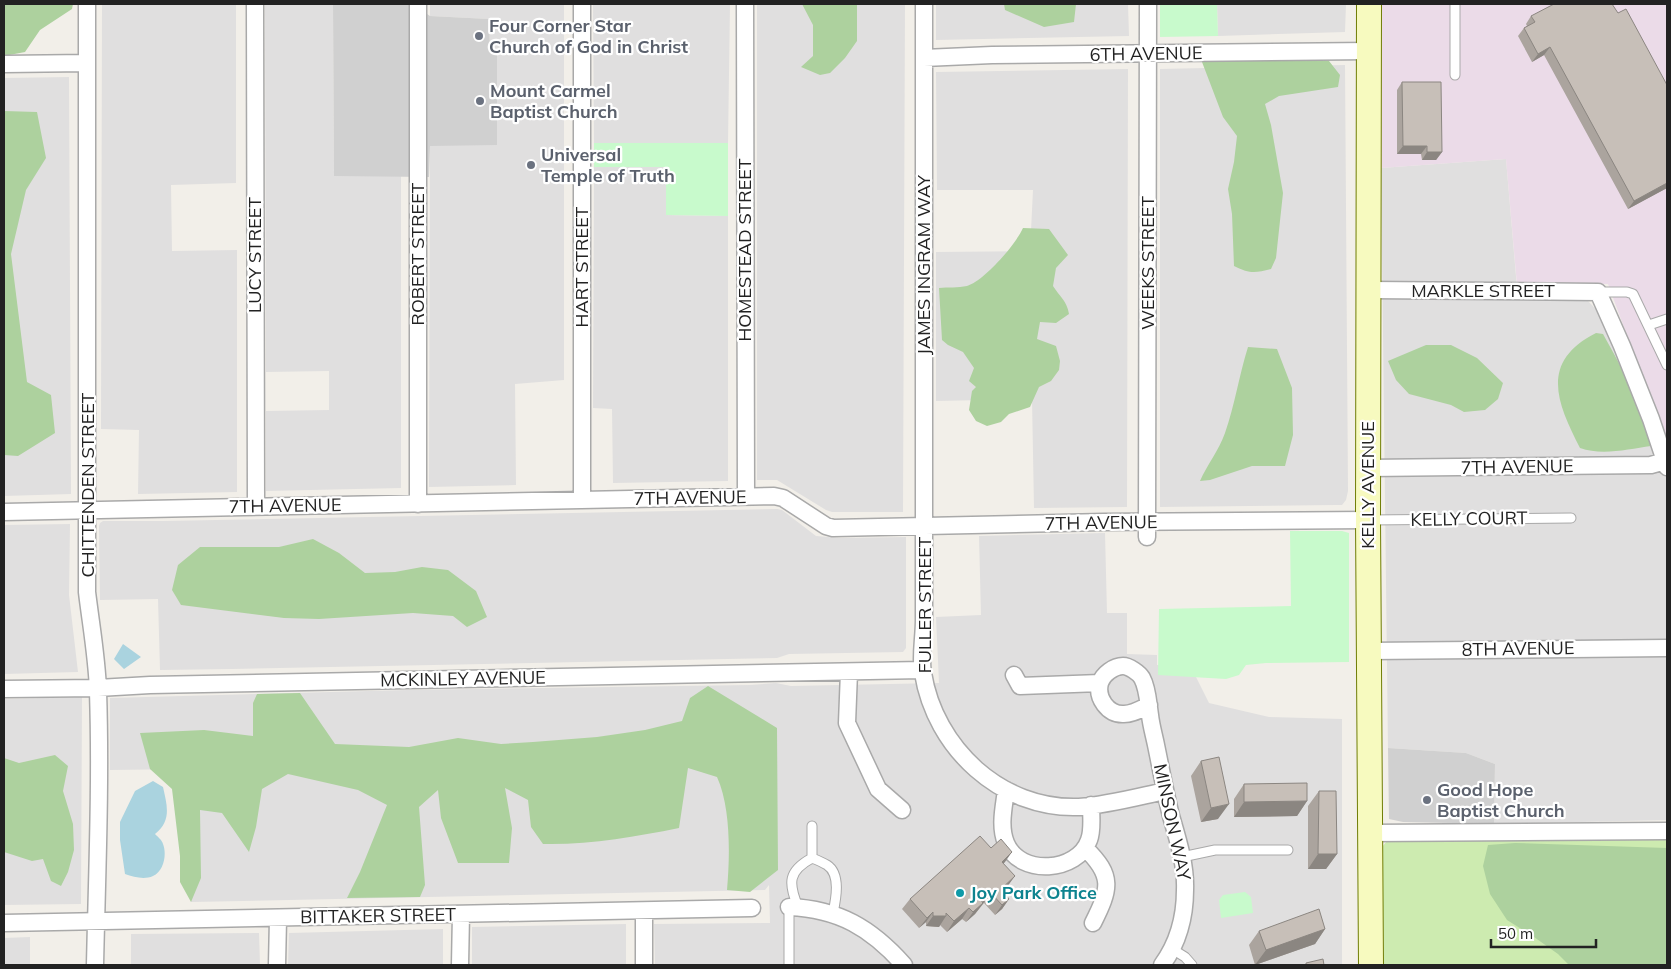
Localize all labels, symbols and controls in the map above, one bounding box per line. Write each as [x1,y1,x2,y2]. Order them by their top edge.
place label: Four Corner Star Church of God in Christ [489,14,688,58]
marker: Four Corner Star Church of God in Christ [473,30,485,42]
street label: 6TH AVENUE [1089,41,1203,66]
place label: Mount Carmel Baptist Church [490,79,618,123]
marker: Mount Carmel Baptist Church [474,95,486,107]
place label: Universal Temple of Truth [541,143,675,187]
street label: HOMESTEAD STREET [733,158,756,342]
marker: Universal Temple of Truth [525,159,537,171]
street label: JAMES INGRAM WAY [912,174,935,355]
street label: ROBERT STREET [406,182,429,325]
street label: WEEKS STREET [1136,196,1159,330]
street label: LUCY STREET [243,197,266,313]
street label: HART STREET [570,206,593,327]
street label: MARKLE STREET [1411,279,1555,302]
street label: CHITTENDEN STREET [76,392,99,578]
street label: KELLY AVENUE [1356,421,1379,549]
street label: 7TH AVENUE [1460,454,1574,479]
street label: 7TH AVENUE [633,485,747,510]
street label: 7TH AVENUE [228,493,342,518]
street label: KELLY COURT [1410,506,1528,531]
street label: 7TH AVENUE [1044,510,1158,535]
street label: FULLER STREET [913,537,936,673]
street label: 8TH AVENUE [1461,636,1575,661]
street label: MCKINLEY AVENUE [380,666,546,691]
street label: MINSON WAY [1149,761,1196,883]
place label: Good Hope Baptist Church [1437,778,1565,822]
marker: Good Hope Baptist Church [1421,794,1433,806]
place label: Joy Park Office [970,881,1097,904]
marker: Joy Park Office [954,887,966,899]
street label: BITTAKER STREET [300,903,456,928]
scale bar [1491,916,1596,948]
text: 50 m [1498,924,1533,943]

